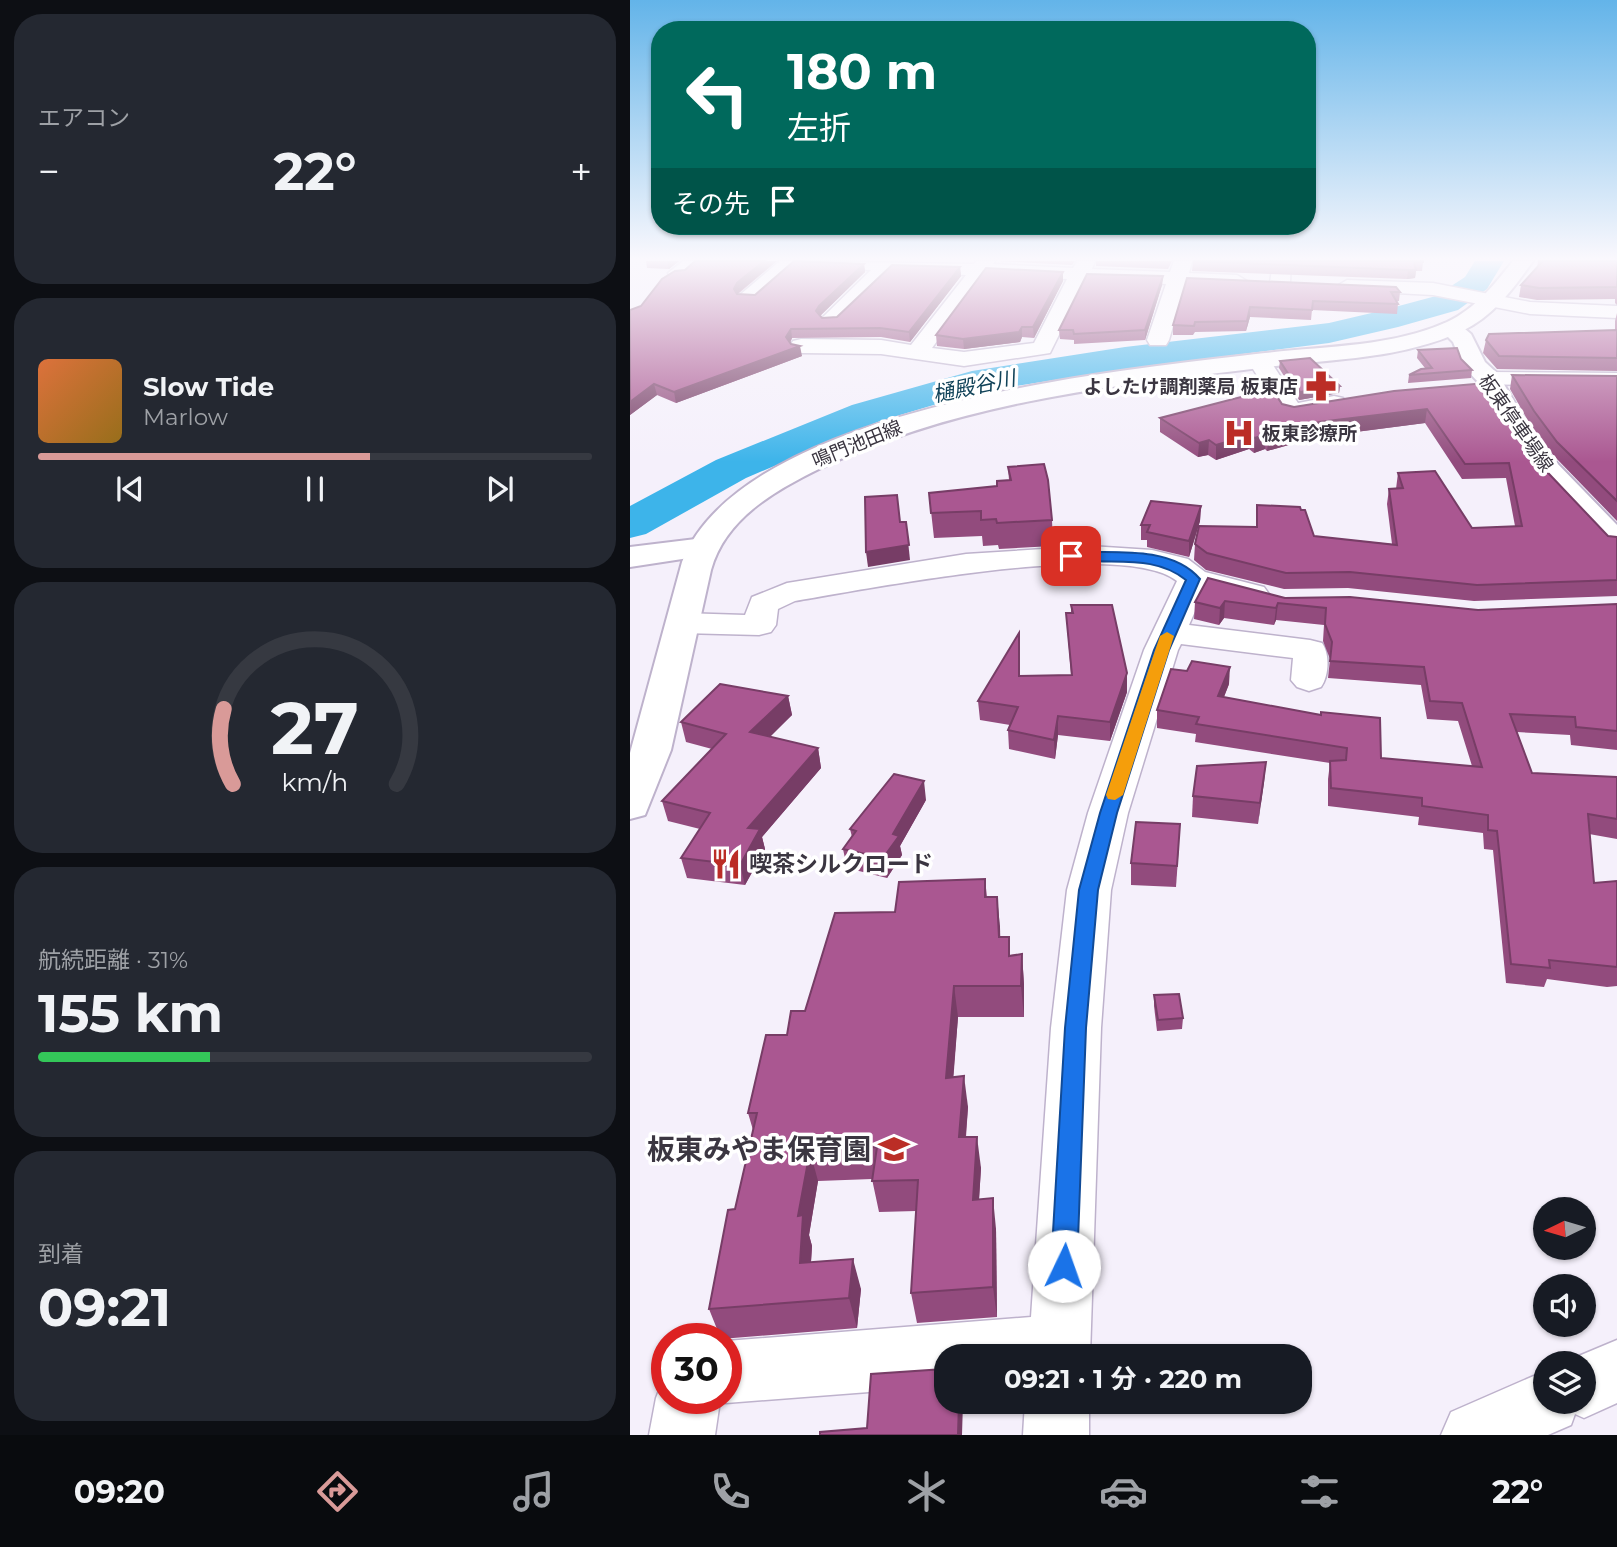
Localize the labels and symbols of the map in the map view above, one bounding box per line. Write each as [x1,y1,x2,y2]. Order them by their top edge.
water label: 樋殿谷川 [930,365,1020,407]
pharmacy icon: よしたけ調剤薬局 板東店 [1304,369,1338,403]
street label: 板東停車場線 [1474,370,1558,476]
place label: よしたけ調剤薬局 板東店 [1084,375,1298,398]
street label: 鳴門池田線 [809,416,905,472]
hospital icon: 板東診療所 [1222,416,1256,450]
place label: 板東診療所 [1262,422,1357,445]
pin [1041,526,1101,586]
restaurant icon: 喫茶シルクロード [709,847,743,881]
place label: 喫茶シルクロード [749,850,933,878]
place label: 板東みやま保育園 [647,1132,871,1166]
school or university icon: 板東みやま保育園 [877,1132,911,1166]
north arrow [1533,1197,1596,1260]
position arrow [1027,1229,1101,1303]
speed limit sign: 30 [651,1323,742,1414]

